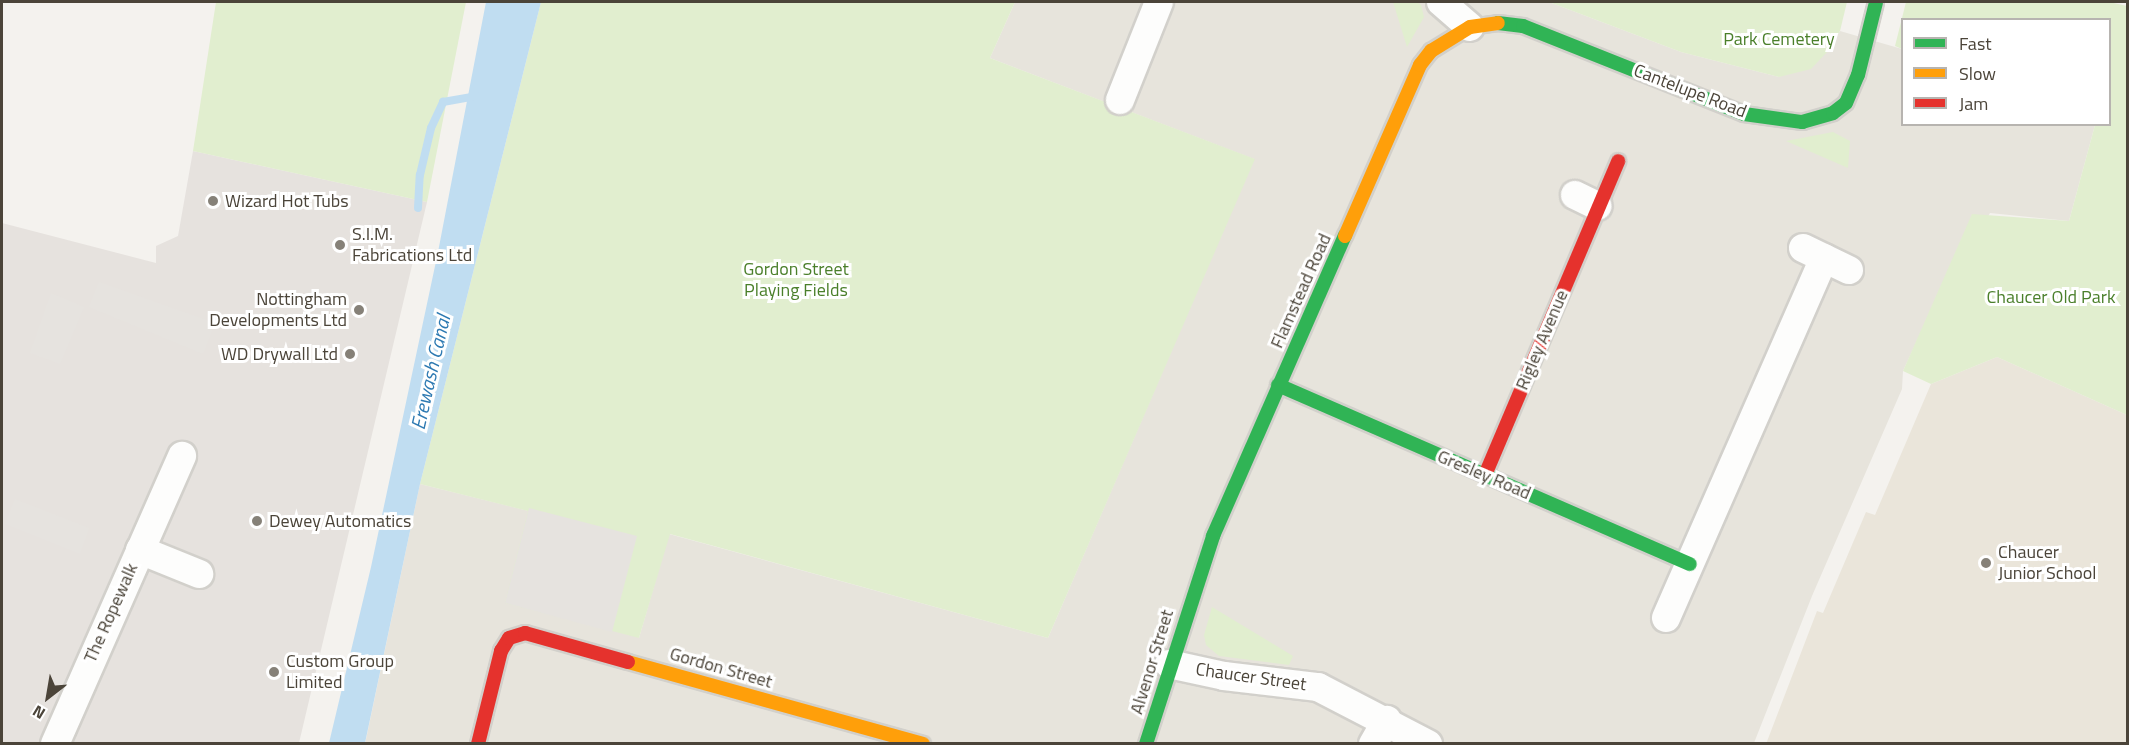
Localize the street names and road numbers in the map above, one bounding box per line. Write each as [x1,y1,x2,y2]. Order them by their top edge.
street label: Cantelupe Road [1631,60,1749,122]
street label: Flamstead Road [1266,230,1336,352]
street label: Rigley Avenue [1511,287,1573,393]
street label: Gresley Road [1434,446,1534,504]
street label: The Ropewalk [79,560,143,666]
street label: Alvenor Street [1126,607,1178,717]
street label: Gordon Street [667,643,775,693]
street label: Chaucer Street [1194,659,1308,695]

